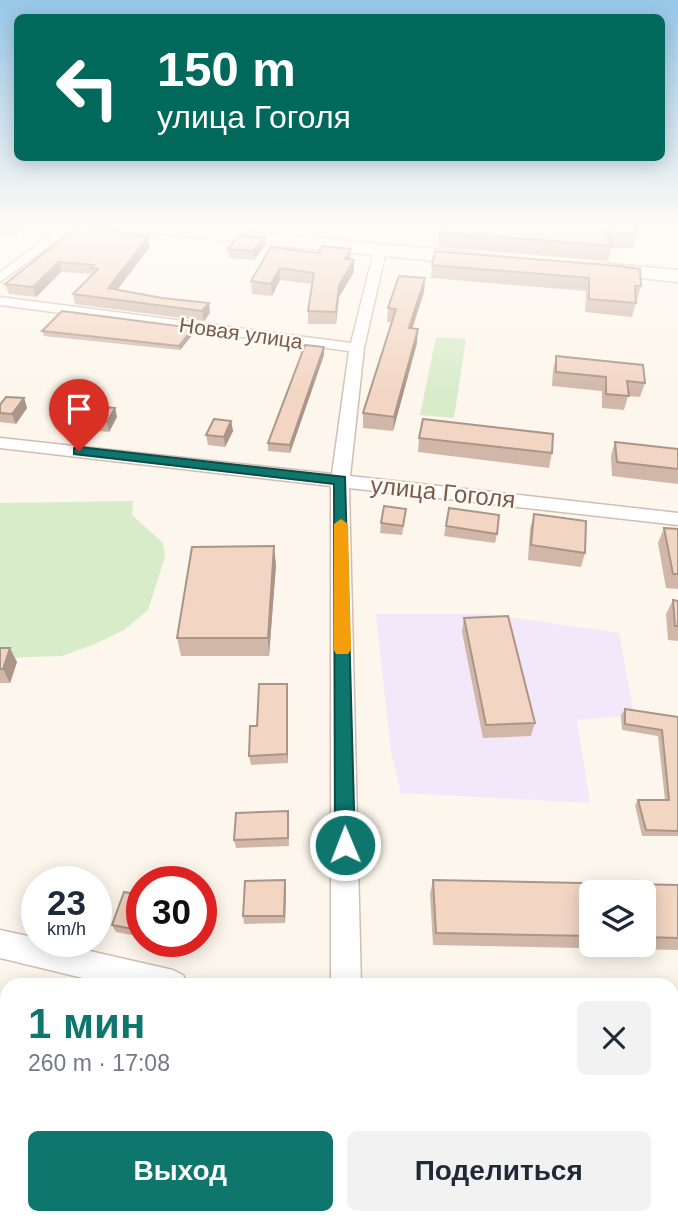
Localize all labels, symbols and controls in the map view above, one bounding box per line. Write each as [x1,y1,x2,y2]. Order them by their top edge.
icon: left [42,42,133,133]
text: 150 m [157,42,296,96]
text: улица Гоголя [157,99,351,135]
street label: Новая улица [178,313,304,353]
pin [49,379,109,451]
icon: arrive [60,390,98,428]
street label: улица Гоголя [369,471,517,513]
position arrow [308,808,382,882]
speed limit sign: 30 [126,866,217,957]
map controls [579,880,656,957]
button: layers [579,880,656,957]
text: 23 [47,883,86,922]
text: km/h [47,919,86,939]
text: 1 мин [28,1000,145,1047]
button: close [577,1001,651,1075]
text: 260 m · 17:08 [28,1050,170,1076]
button: Выход [28,1131,333,1211]
button: Поделиться [347,1131,651,1211]

